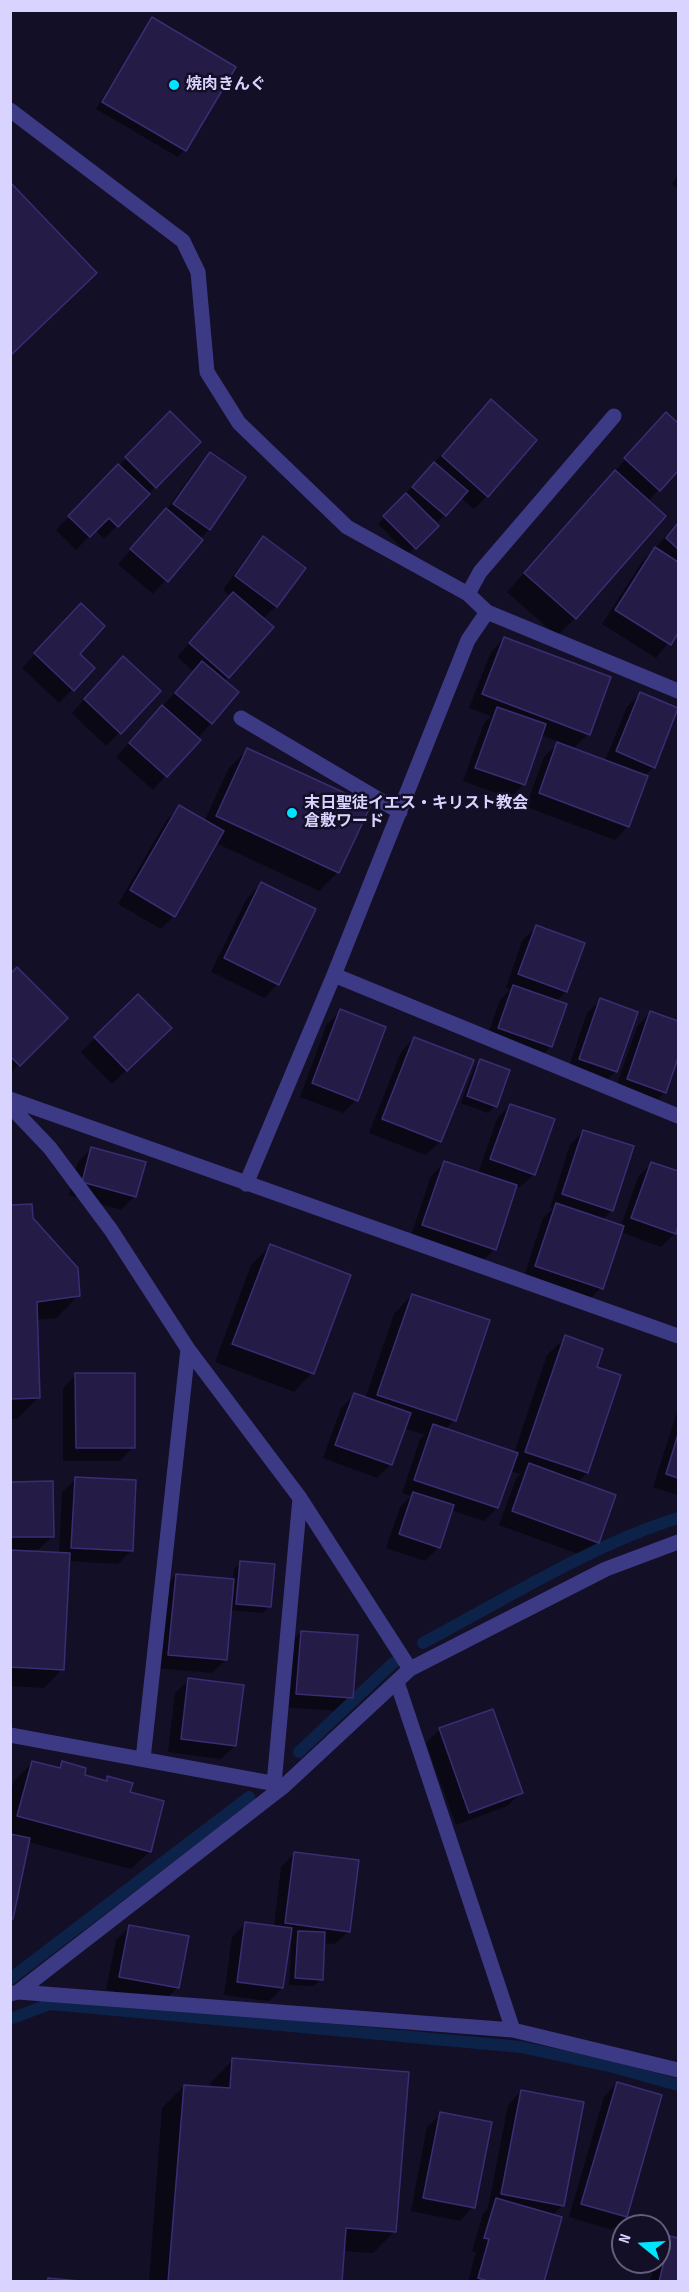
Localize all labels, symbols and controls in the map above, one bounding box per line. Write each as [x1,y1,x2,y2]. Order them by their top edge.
place label: 焼肉きんぐ [186,75,266,95]
marker: 焼肉きんぐ [167,78,181,92]
place label: 末日聖徒イエス・キリスト教会 倉敷ワード [304,794,528,832]
marker: 末日聖徒イエス・キリスト教会 倉敷ワード [285,806,299,820]
north arrow [611,2214,671,2274]
text: N [615,2232,636,2246]

